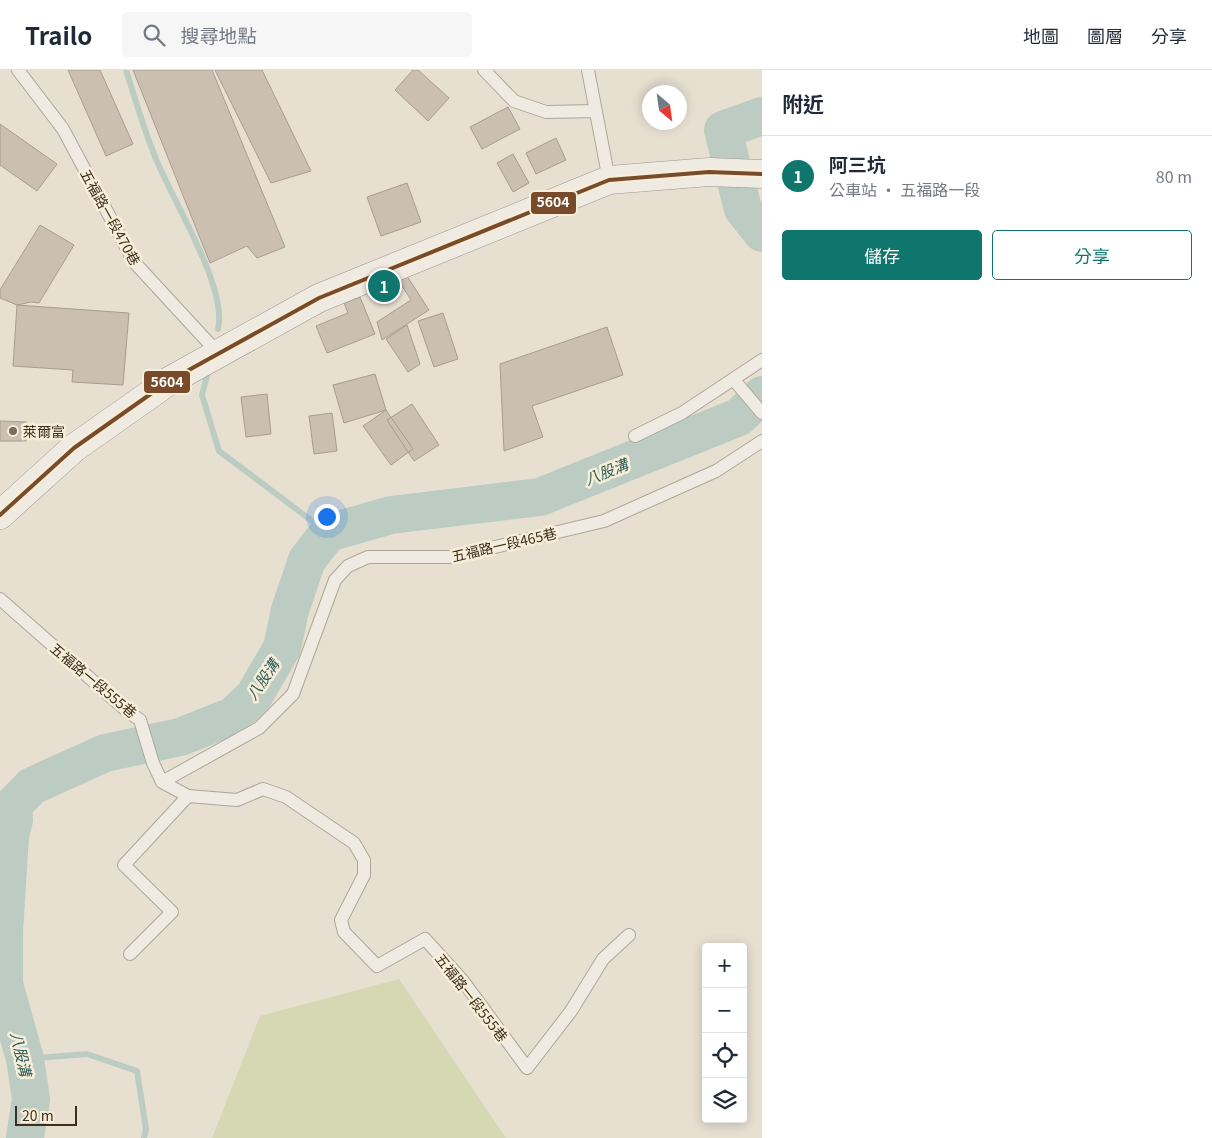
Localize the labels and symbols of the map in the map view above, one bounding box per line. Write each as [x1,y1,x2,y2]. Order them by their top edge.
north arrow [642,85,687,130]
street label: 五福路一段470巷 [76,165,146,269]
line badge: 5604 [530,191,577,215]
text: 5604 [536,191,570,211]
pin: 1 [368,267,400,305]
line badge: 5604 [143,370,191,394]
text: 5604 [150,371,184,391]
place label: 萊爾富 [23,421,65,441]
marker: 萊爾富 [7,425,19,437]
water label: 八股溝 [581,452,633,489]
your location [314,504,340,530]
street label: 五福路一段465巷 [449,522,559,566]
street label: 五福路一段555巷 [46,638,142,722]
water label: 八股溝 [241,653,284,704]
street label: 五福路一段555巷 [431,949,513,1045]
water label: 八股溝 [7,1030,38,1080]
scale bar [15,1103,78,1126]

